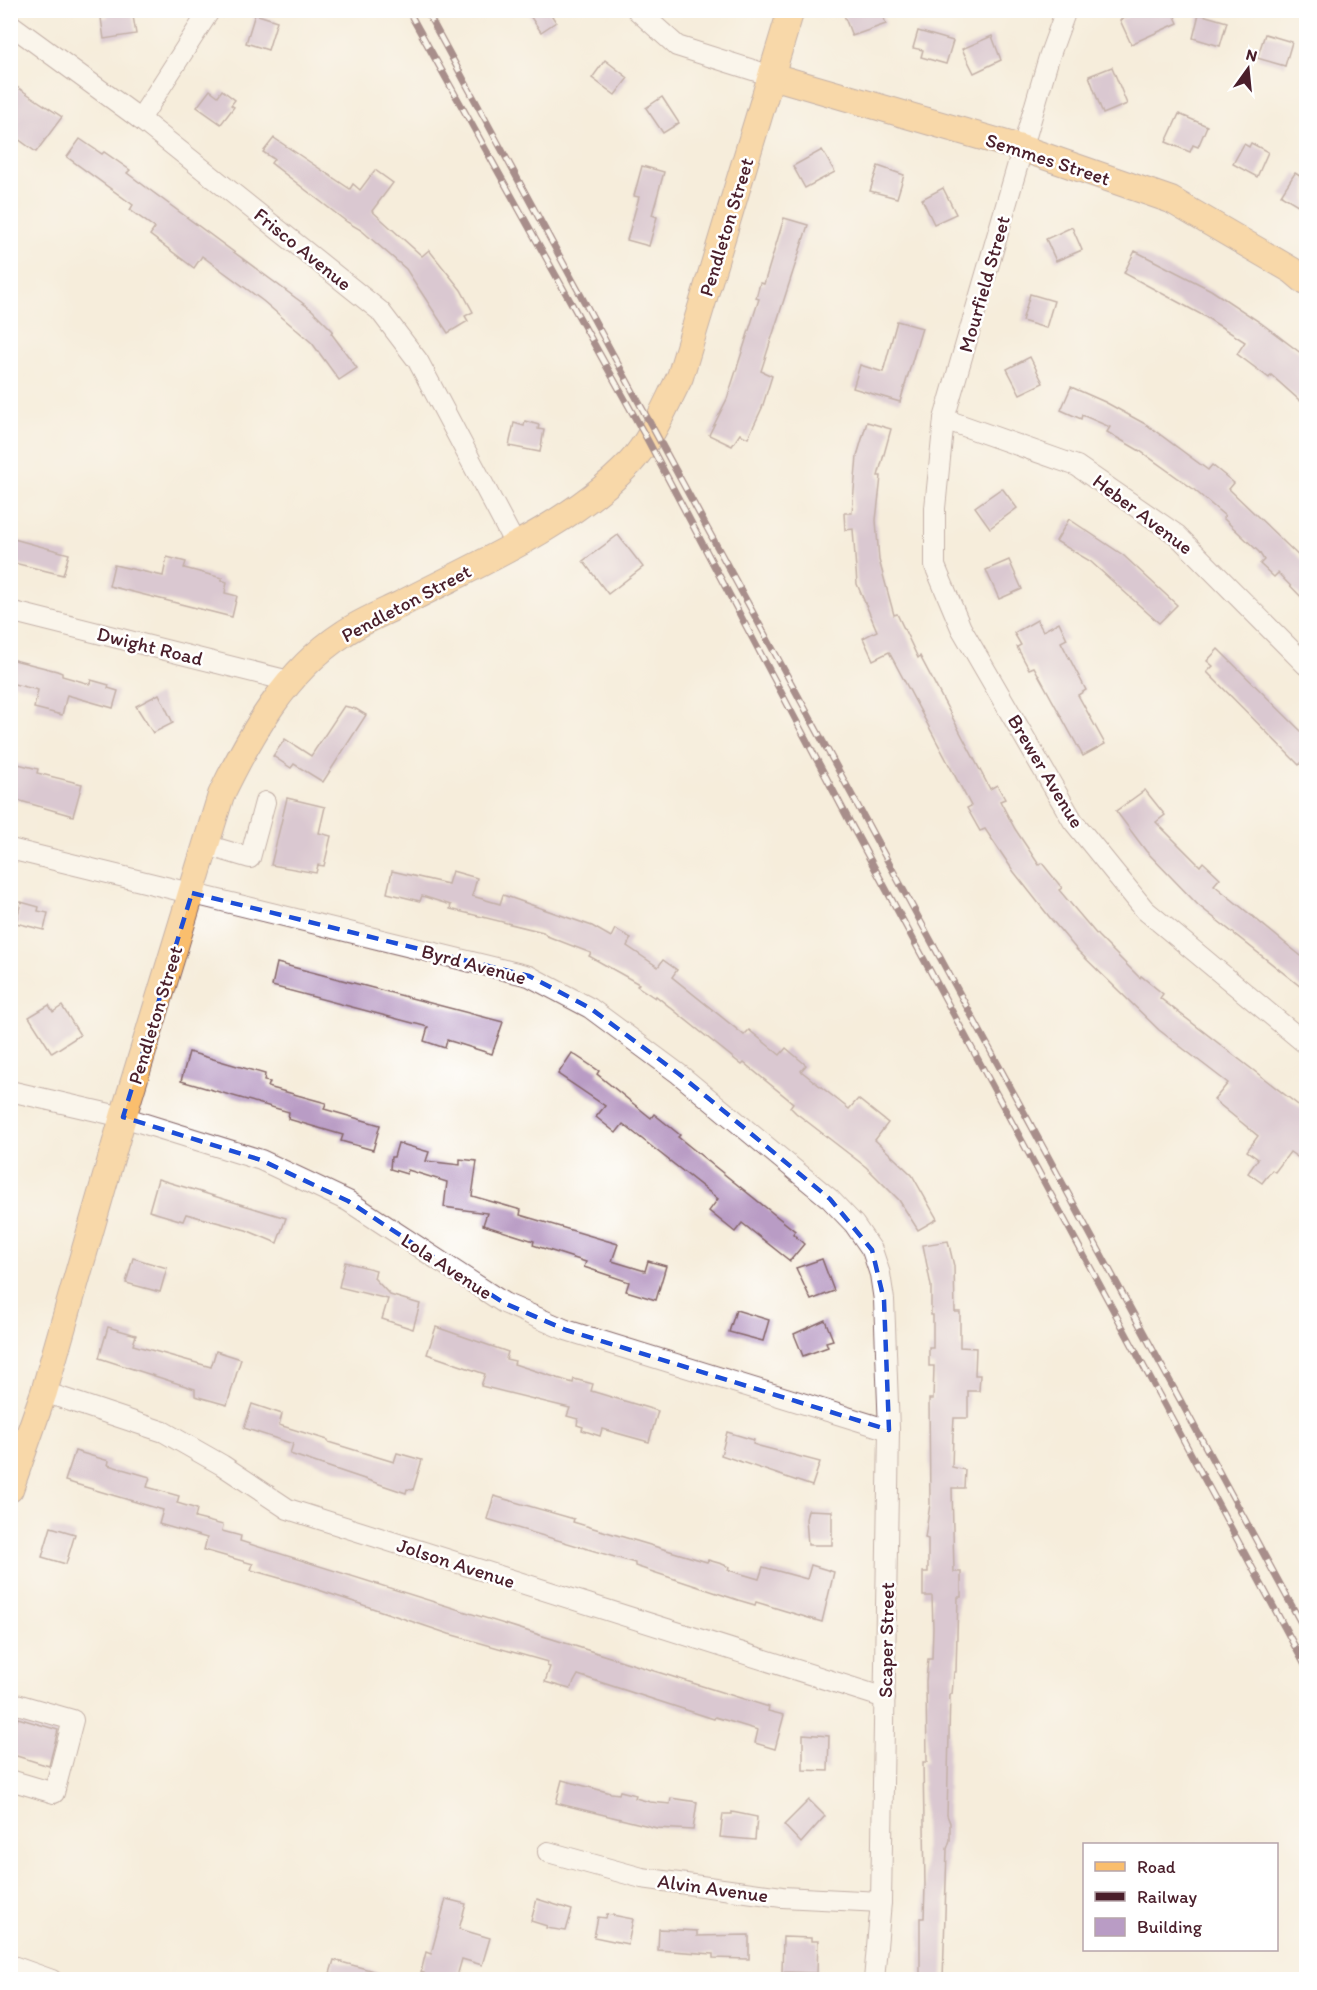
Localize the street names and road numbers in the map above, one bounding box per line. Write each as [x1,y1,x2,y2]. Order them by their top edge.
street label: Semmes Street [983,128,1113,190]
street label: Pendleton Street [694,154,759,299]
street label: Frisco Avenue [249,202,357,296]
street label: Mourfield Street [953,213,1015,355]
street label: Heber Avenue [1088,469,1198,559]
street label: Pendleton Street [337,558,475,647]
street label: Dwight Road [95,621,206,671]
street label: Brewer Avenue [1003,710,1089,832]
street label: Byrd Avenue [419,938,529,990]
street label: Pendleton Street [123,942,188,1087]
street label: Lola Avenue [397,1228,497,1304]
street label: Jolson Avenue [394,1533,518,1593]
street label: Scaper Street [873,1582,899,1698]
street label: Alvin Avenue [656,1868,770,1908]

